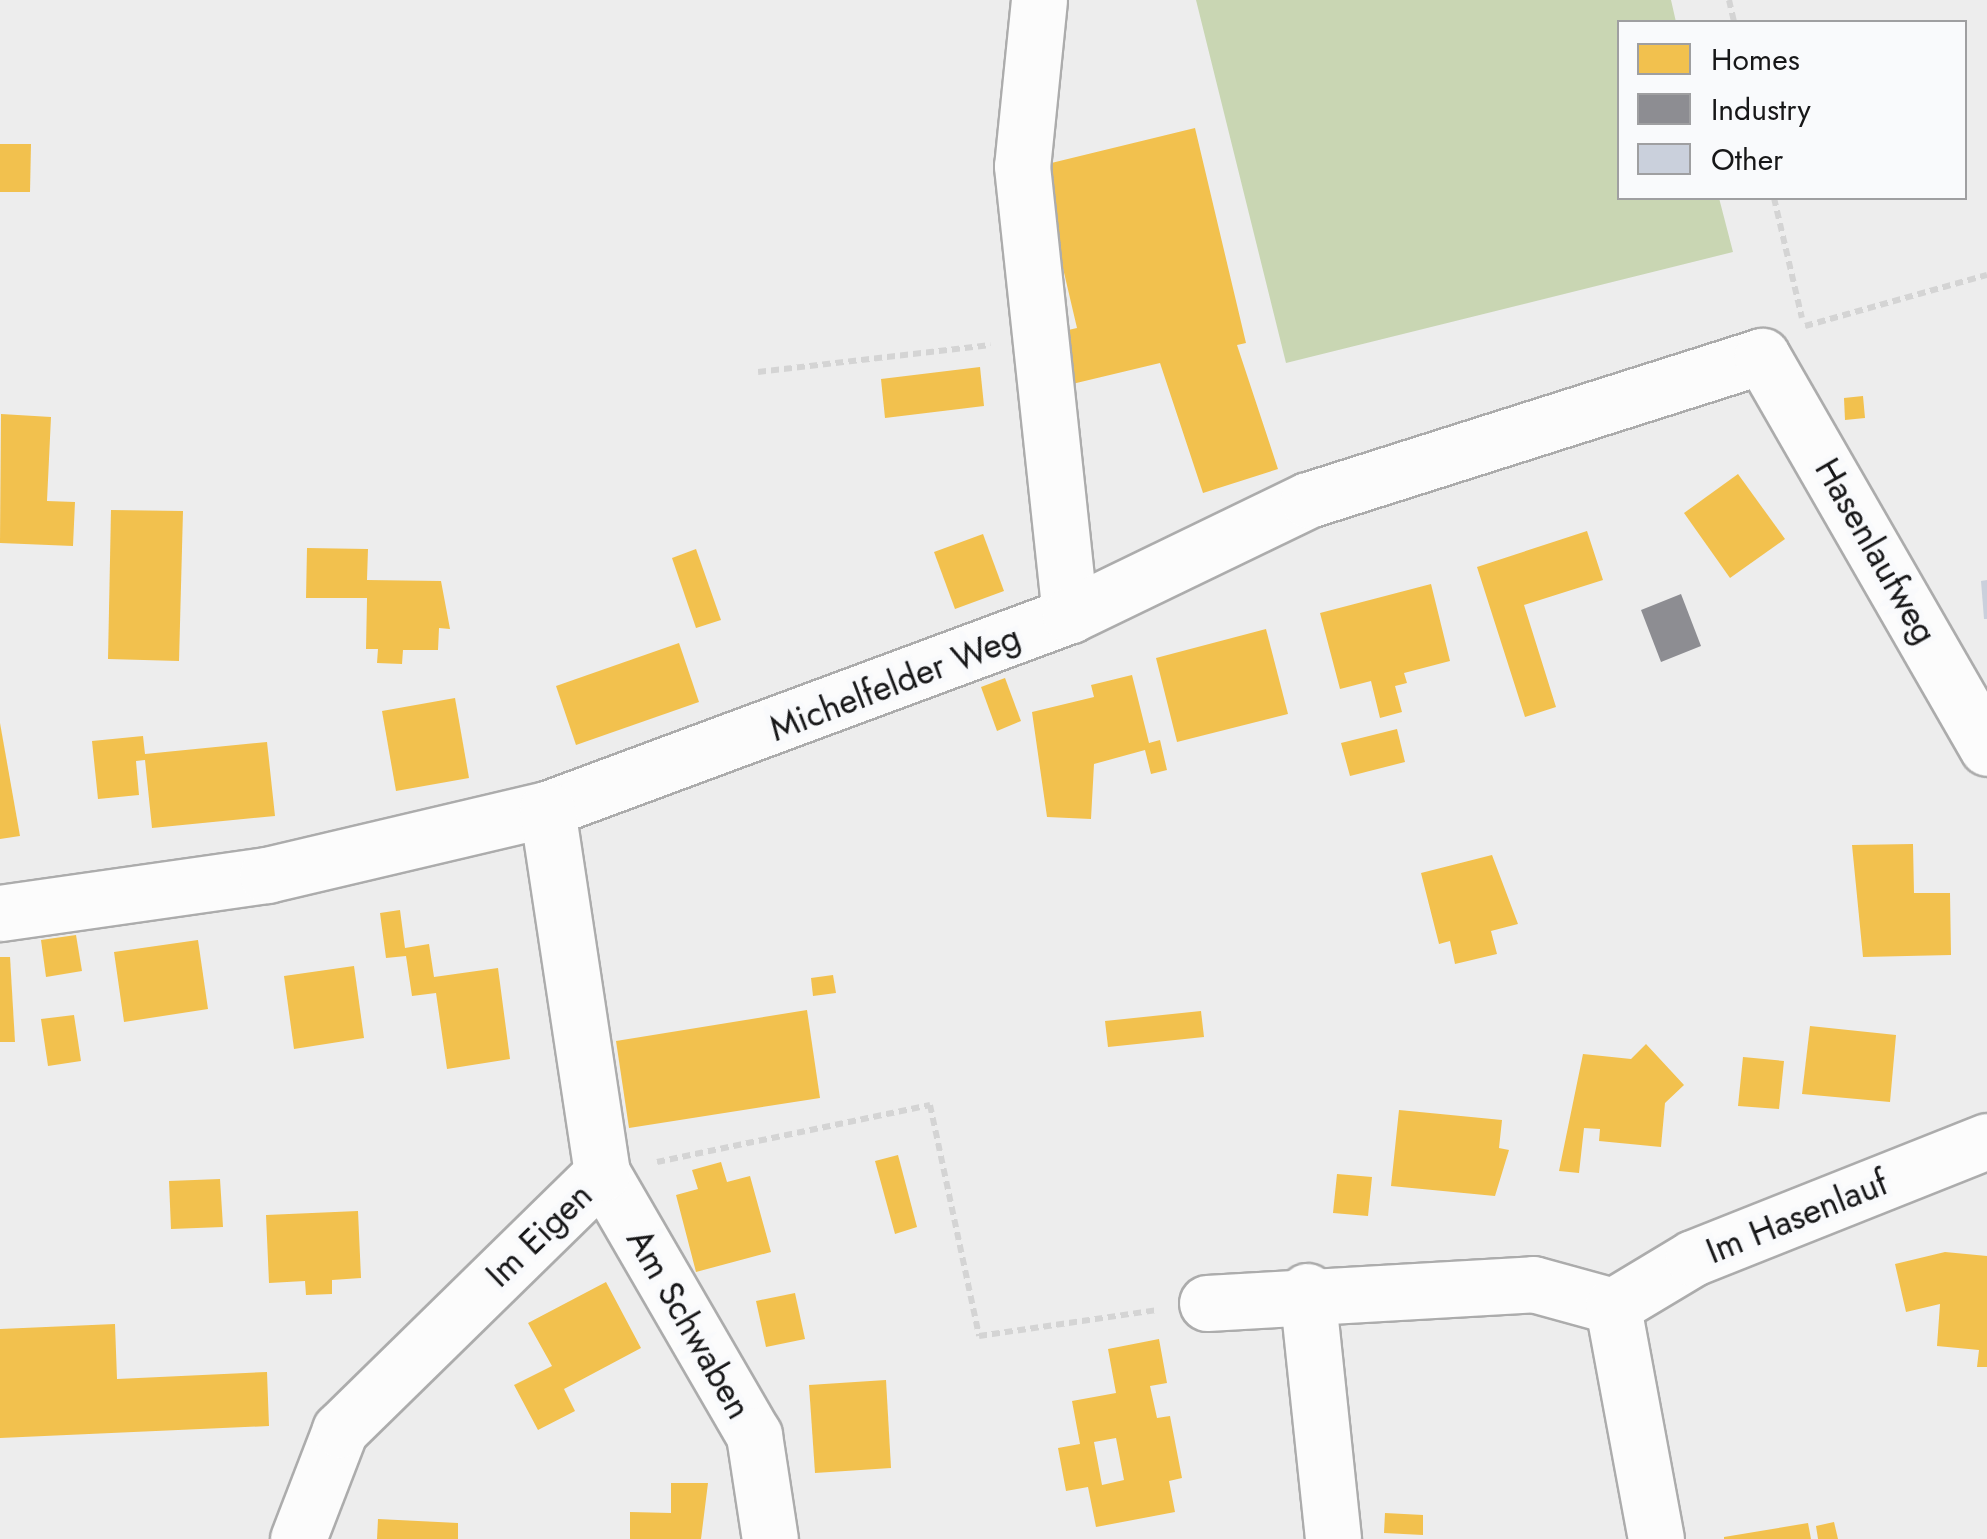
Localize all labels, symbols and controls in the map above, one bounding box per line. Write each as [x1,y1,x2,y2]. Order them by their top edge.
legend [1617,20,1967,200]
text: Homes [1711,38,1800,81]
text: Industry [1711,88,1811,131]
text: Other [1711,138,1783,181]
street label: Hasenlaufweg [1806,451,1946,651]
street label: Michelfelder Weg [764,616,1026,750]
street label: Im Hasenlauf [1700,1162,1894,1272]
street label: Im Eigen [477,1174,601,1296]
street label: Am Schwaben [618,1222,760,1426]

